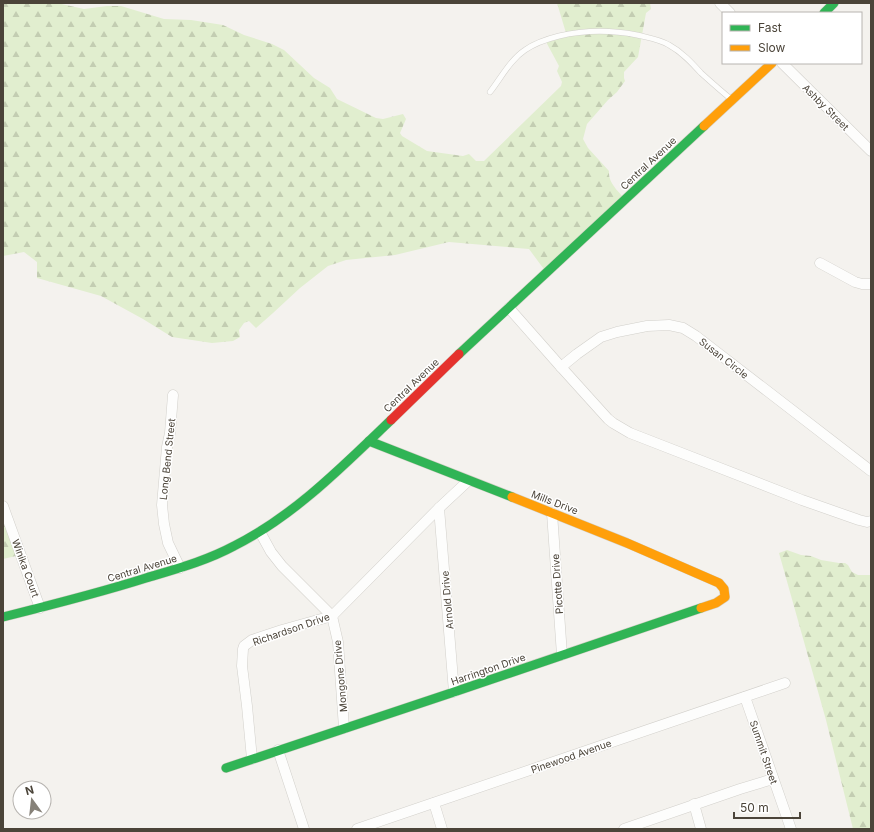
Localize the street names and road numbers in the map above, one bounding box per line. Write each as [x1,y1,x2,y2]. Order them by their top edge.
street label: Ashby Street [800,81,852,133]
street label: Central Avenue [618,134,679,192]
street label: Susan Circle [697,335,751,381]
street label: Central Avenue [381,356,441,414]
street label: Long Bend Street [157,417,177,500]
street label: Mills Drive [530,488,580,516]
street label: Winika Court [10,537,42,599]
street label: Central Avenue [106,552,178,584]
street label: Picotte Drive [549,553,565,614]
street label: Arnold Drive [438,570,456,630]
street label: Richardson Drive [251,610,331,648]
street label: Mongone Drive [331,639,349,713]
street label: Harrington Drive [449,651,527,687]
street label: Summit Street [747,719,781,786]
street label: Pinewood Avenue [529,737,613,775]

